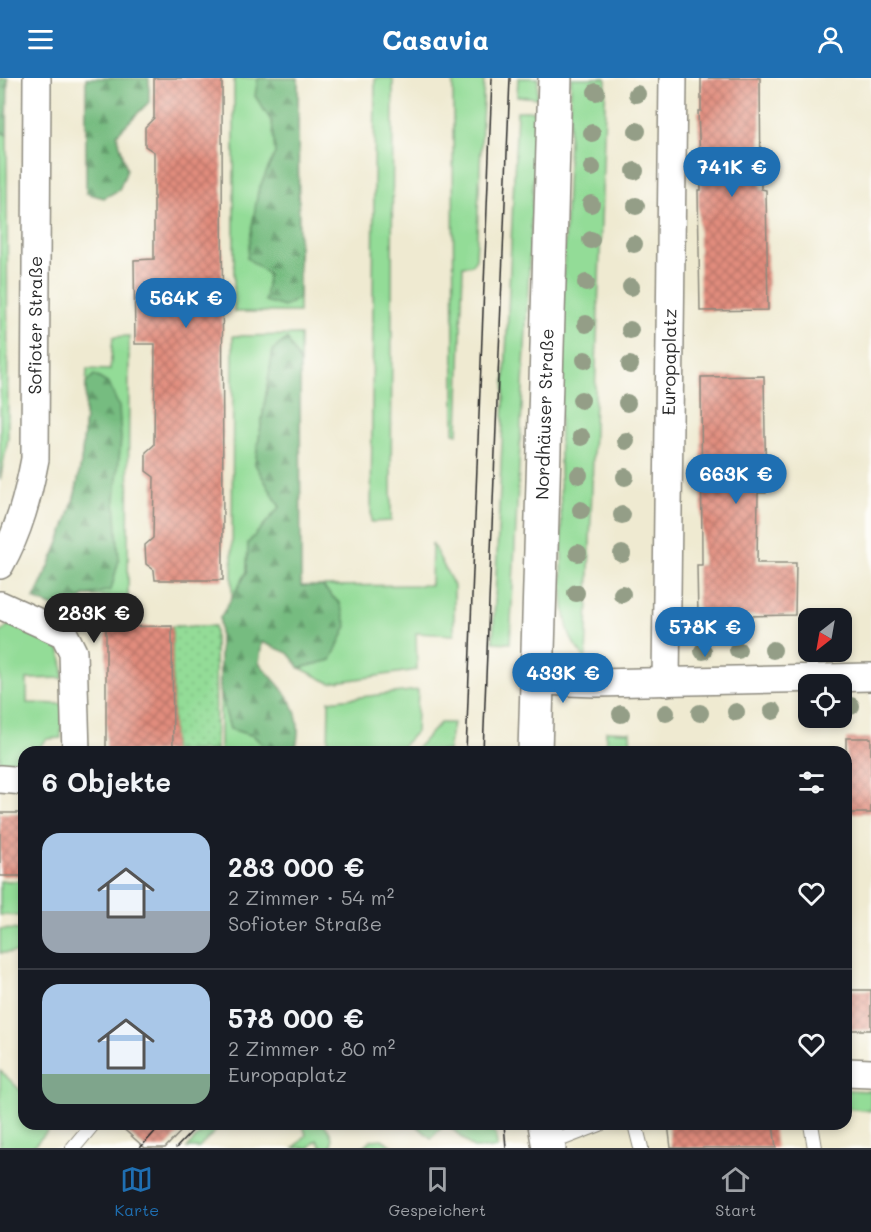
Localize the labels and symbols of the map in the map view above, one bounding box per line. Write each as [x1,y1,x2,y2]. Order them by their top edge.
pin: 741K € [683,147,781,198]
street label: Sofioter Straße [22,256,47,395]
pin: 564K € [137,278,235,329]
street label: Europaplatz [656,308,681,416]
street label: Nordhäuser Straße [529,328,559,500]
pin: 663K € [687,454,785,505]
pin: 283K € [45,593,143,644]
pin: 578K € [656,607,754,658]
north arrow [798,608,852,662]
pin: 433K € [514,653,612,704]

